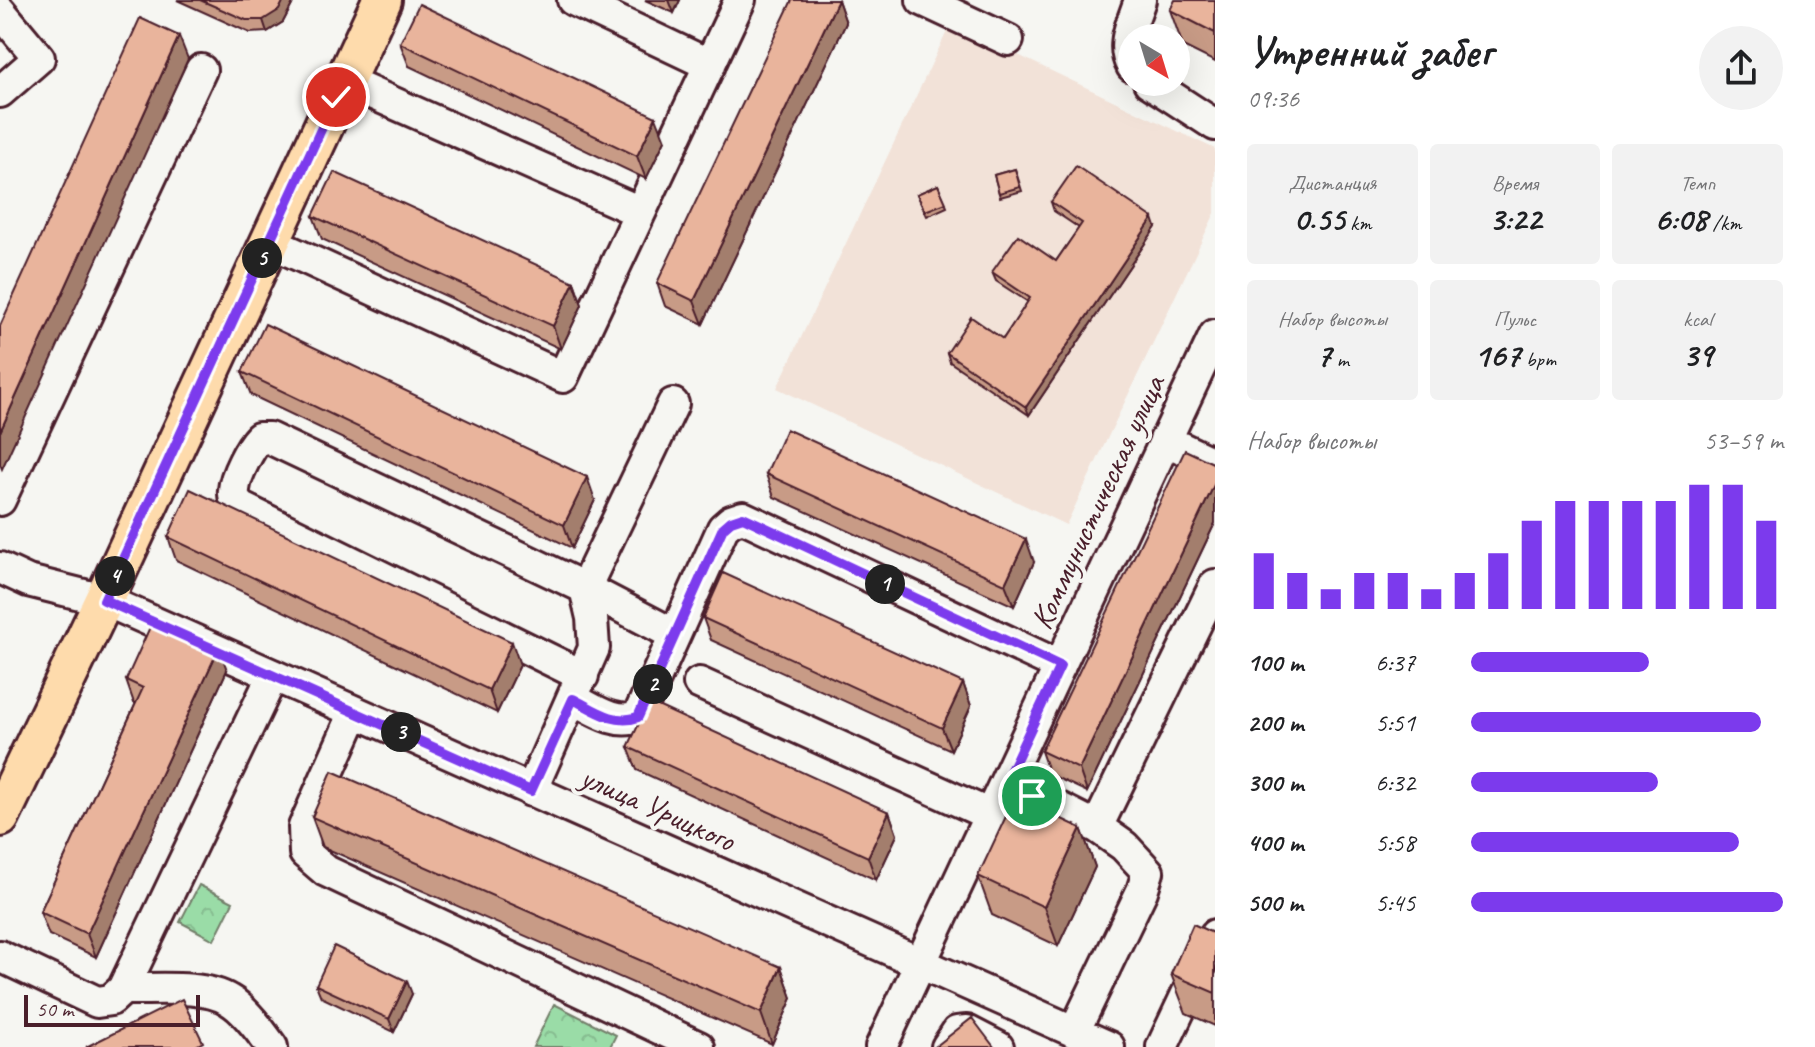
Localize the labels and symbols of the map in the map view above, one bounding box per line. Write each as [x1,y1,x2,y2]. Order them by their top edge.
north arrow [1118,24,1190,96]
pin [302,63,370,131]
pin: 5 [242,238,282,278]
street label: Коммунистическая улица [1021,367,1175,636]
pin: 4 [95,556,135,596]
pin: 1 [865,564,905,604]
pin: 2 [633,664,673,704]
pin: 3 [381,712,421,752]
street label: улица Урицкого [572,755,743,861]
pin [998,762,1066,830]
scale bar [24,991,200,1027]

